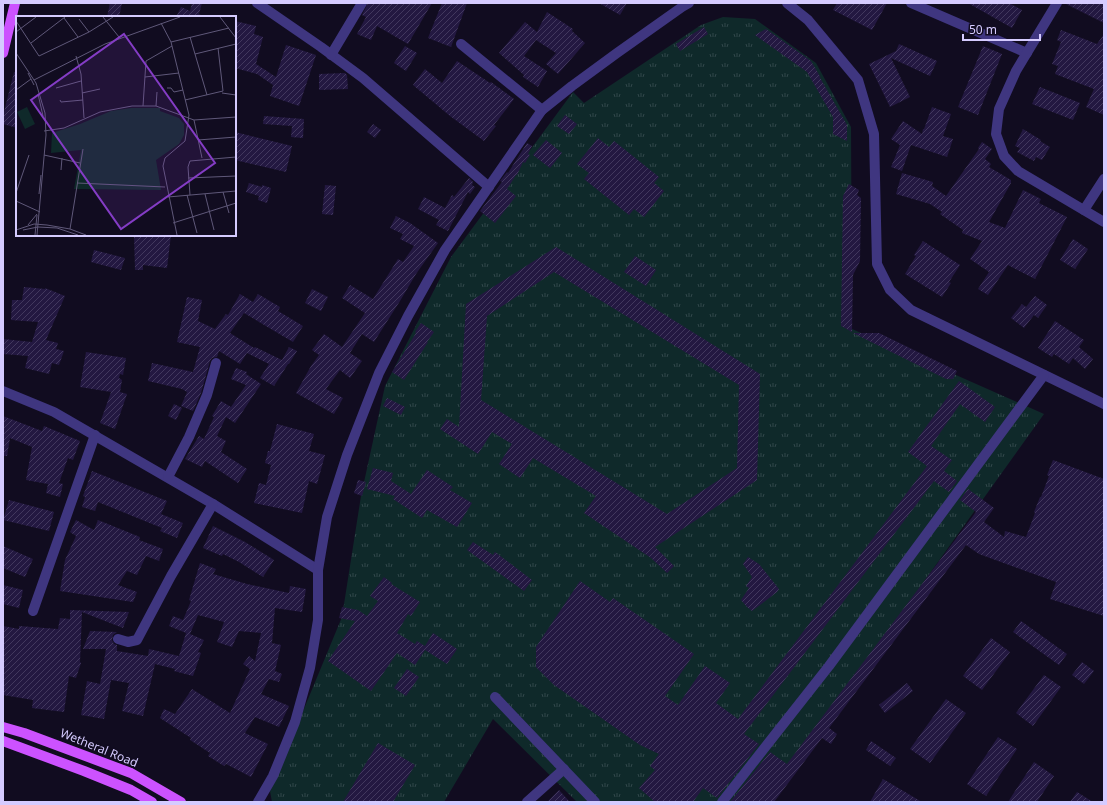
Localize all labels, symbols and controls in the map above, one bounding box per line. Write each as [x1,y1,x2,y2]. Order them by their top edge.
inset map [16,16,236,236]
scale bar [963,16,1040,42]
text: 50 m [969,21,997,38]
street label: Wetheral Road [58,724,141,771]

